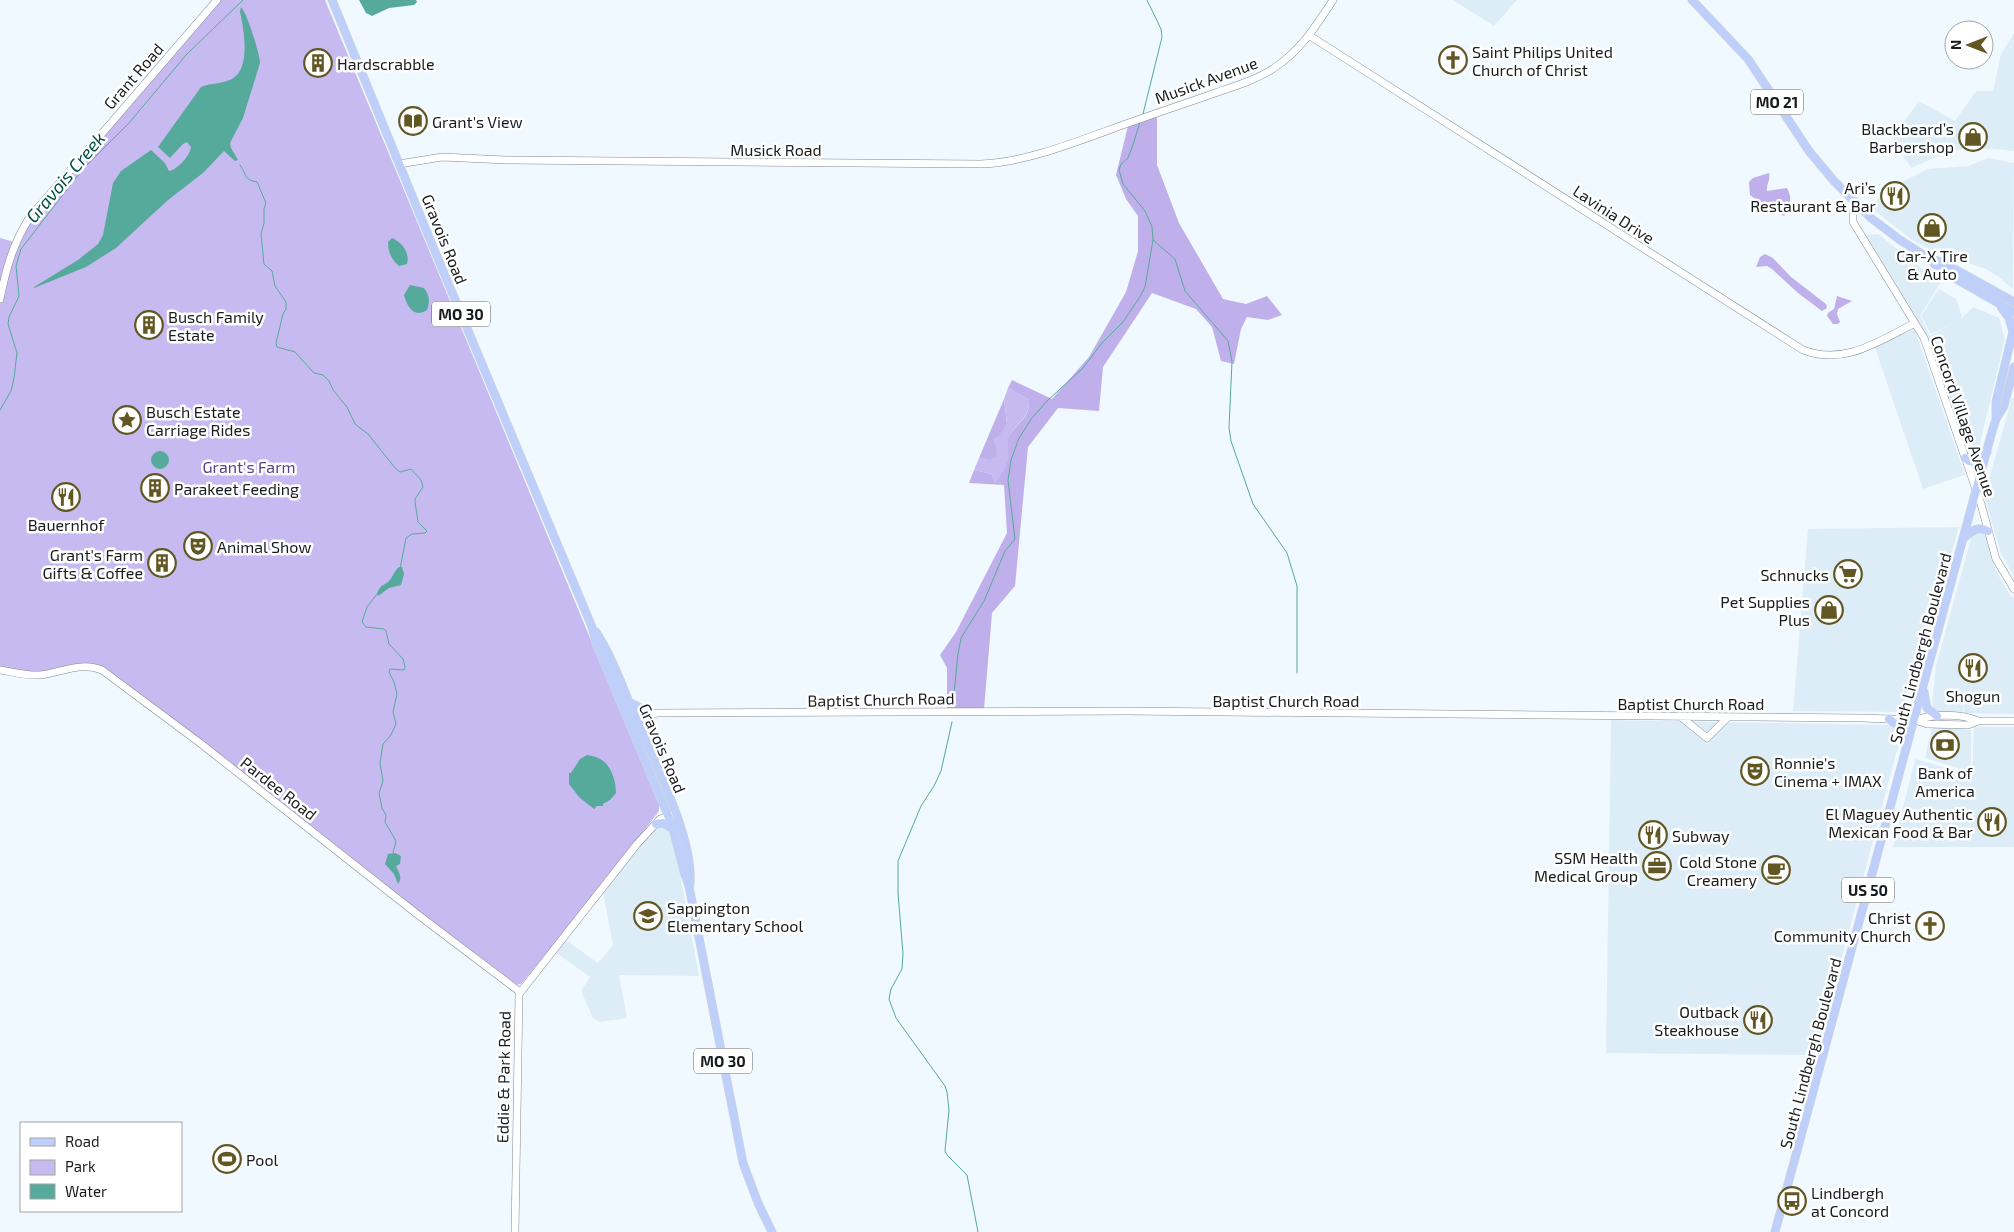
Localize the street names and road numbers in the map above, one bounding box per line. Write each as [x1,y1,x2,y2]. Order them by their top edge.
street label: Grant Road [99,39,167,113]
street label: Musick Avenue [1152,53,1260,107]
road number: MO 21 [1751,90,1803,114]
street label: Musick Road [730,140,822,159]
street label: Lavinia Drive [1570,181,1658,247]
street label: Gravois Road [418,191,472,287]
road number: MO 30 [432,302,490,326]
street label: Concord Village Avenue [1927,333,2001,499]
street label: South Lindbergh Boulevard [1885,551,1955,745]
street label: Baptist Church Road [807,688,955,710]
street label: Baptist Church Road [1212,691,1360,710]
street label: Baptist Church Road [1617,694,1765,713]
street label: Gravois Road [636,700,690,796]
street label: Pardee Road [237,752,321,824]
road number: US 50 [1842,878,1894,902]
street label: South Lindbergh Boulevard [1775,956,1845,1150]
street label: Eddie & Park Road [492,1011,514,1143]
road number: MO 30 [694,1048,752,1074]

